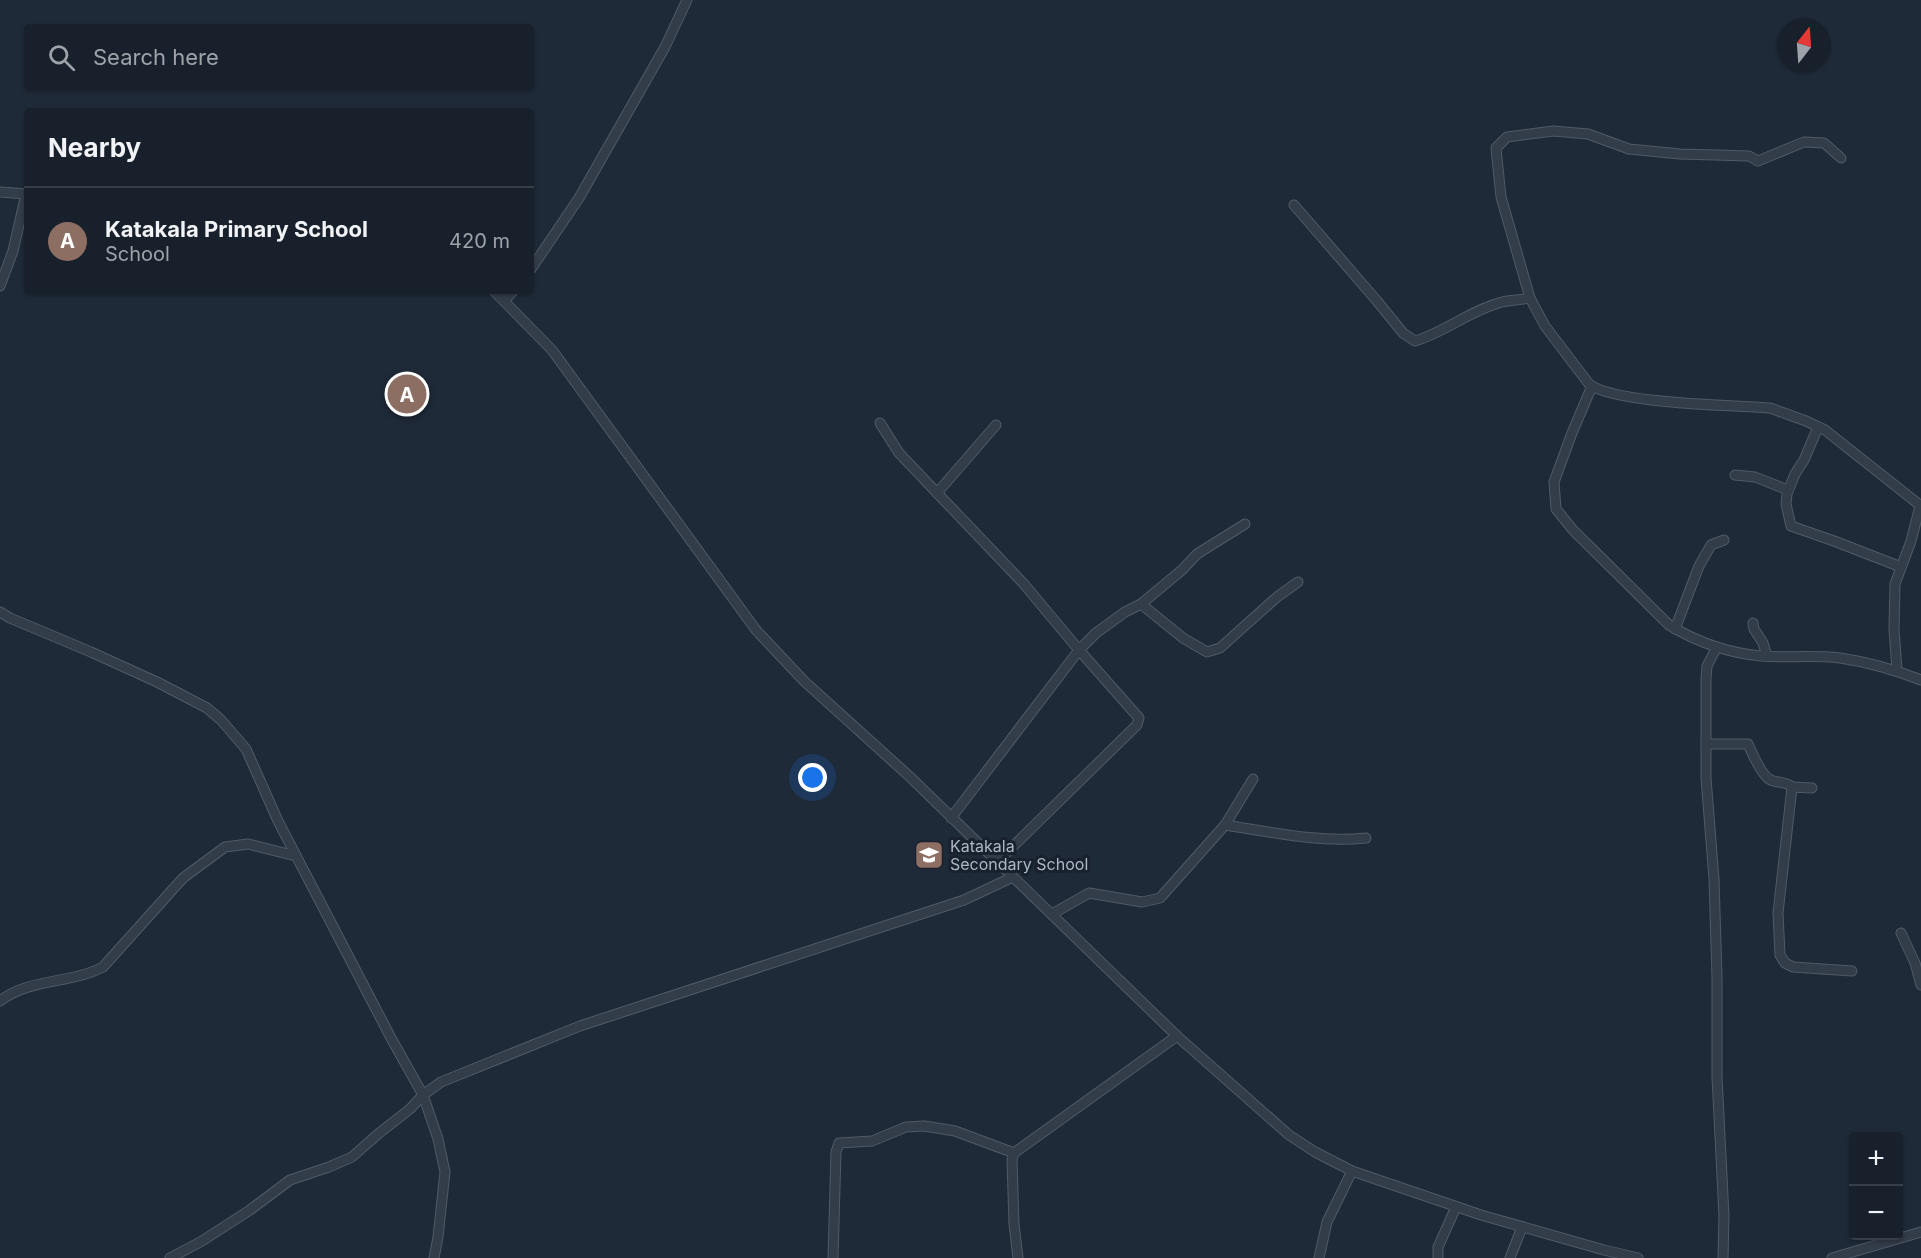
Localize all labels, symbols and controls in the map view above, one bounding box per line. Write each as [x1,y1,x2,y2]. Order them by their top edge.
north arrow [1777,18,1831,72]
search box [24,24,534,90]
icon: search [45,41,78,74]
text: Search here [93,44,219,70]
text: Nearby [48,132,141,163]
text: Katakala Primary School [105,216,368,242]
text: A [60,229,75,253]
text: 420 m [449,229,510,253]
text: School [105,242,170,266]
pin: A [388,372,426,416]
your location [798,763,827,792]
place label: Katakala Secondary School [950,836,1088,874]
school or university icon: Katakala Secondary School [913,839,945,871]
map controls [1849,1132,1903,1240]
button: + [1849,1132,1903,1186]
button: − [1849,1186,1903,1240]

